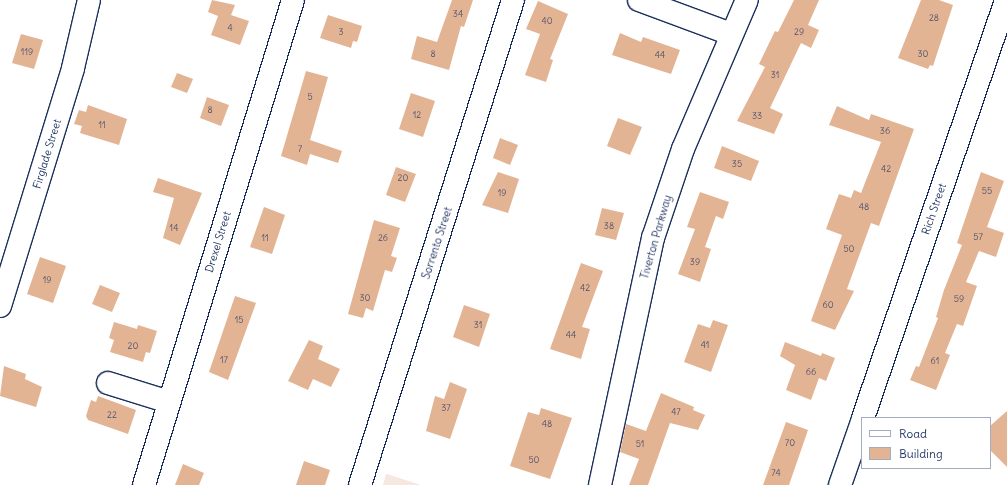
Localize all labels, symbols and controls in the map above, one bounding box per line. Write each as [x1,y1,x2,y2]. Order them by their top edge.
house number: 34 [453,9,463,19]
house number: 28 [929,13,939,23]
house number: 40 [541,16,553,26]
house number: 4 [227,23,233,33]
house number: 3 [338,27,344,37]
house number: 29 [794,27,804,37]
house number: 119 [21,47,33,57]
house number: 8 [430,49,436,59]
house number: 30 [917,49,929,59]
house number: 44 [655,50,665,60]
house number: 31 [771,70,779,80]
house number: 5 [307,92,313,102]
house number: 8 [207,105,213,115]
house number: 12 [413,110,421,120]
house number: 33 [752,111,762,121]
street label: Firglade Street [30,118,64,190]
house number: 11 [98,120,106,130]
house number: 36 [880,126,890,136]
house number: 7 [298,144,302,154]
house number: 35 [732,159,742,169]
house number: 42 [881,164,891,174]
house number: 20 [398,173,408,183]
street label: Rich Street [919,182,949,236]
house number: 55 [982,186,992,196]
house number: 19 [498,188,506,198]
street label: Tiverton Parkway [638,194,674,280]
house number: 48 [859,202,869,212]
street label: Sorrento Street [419,205,455,281]
street label: Drexel Street [202,210,234,274]
house number: 38 [604,221,614,231]
house number: 14 [170,223,178,233]
house number: 57 [973,232,983,242]
house number: 11 [261,233,269,243]
house number: 26 [378,233,388,243]
house number: 50 [843,244,855,254]
house number: 39 [690,257,700,267]
house number: 19 [43,275,51,285]
house number: 42 [580,283,590,293]
house number: 30 [359,293,371,303]
house number: 59 [954,294,964,304]
house number: 60 [822,300,834,310]
house number: 15 [235,315,243,325]
house number: 31 [474,320,482,330]
house number: 44 [566,330,576,340]
house number: 41 [701,340,709,350]
house number: 20 [128,341,138,351]
house number: 17 [220,355,228,365]
house number: 61 [931,356,939,366]
house number: 66 [806,367,816,377]
house number: 37 [441,403,451,413]
house number: 47 [671,407,681,417]
house number: 22 [107,410,117,420]
legend [861,417,991,469]
house number: 48 [542,419,552,429]
text: Road [899,426,927,441]
house number: 70 [785,438,795,448]
house number: 51 [636,439,644,449]
text: Building [899,446,943,461]
house number: 50 [528,455,540,465]
house number: 74 [771,468,781,478]

